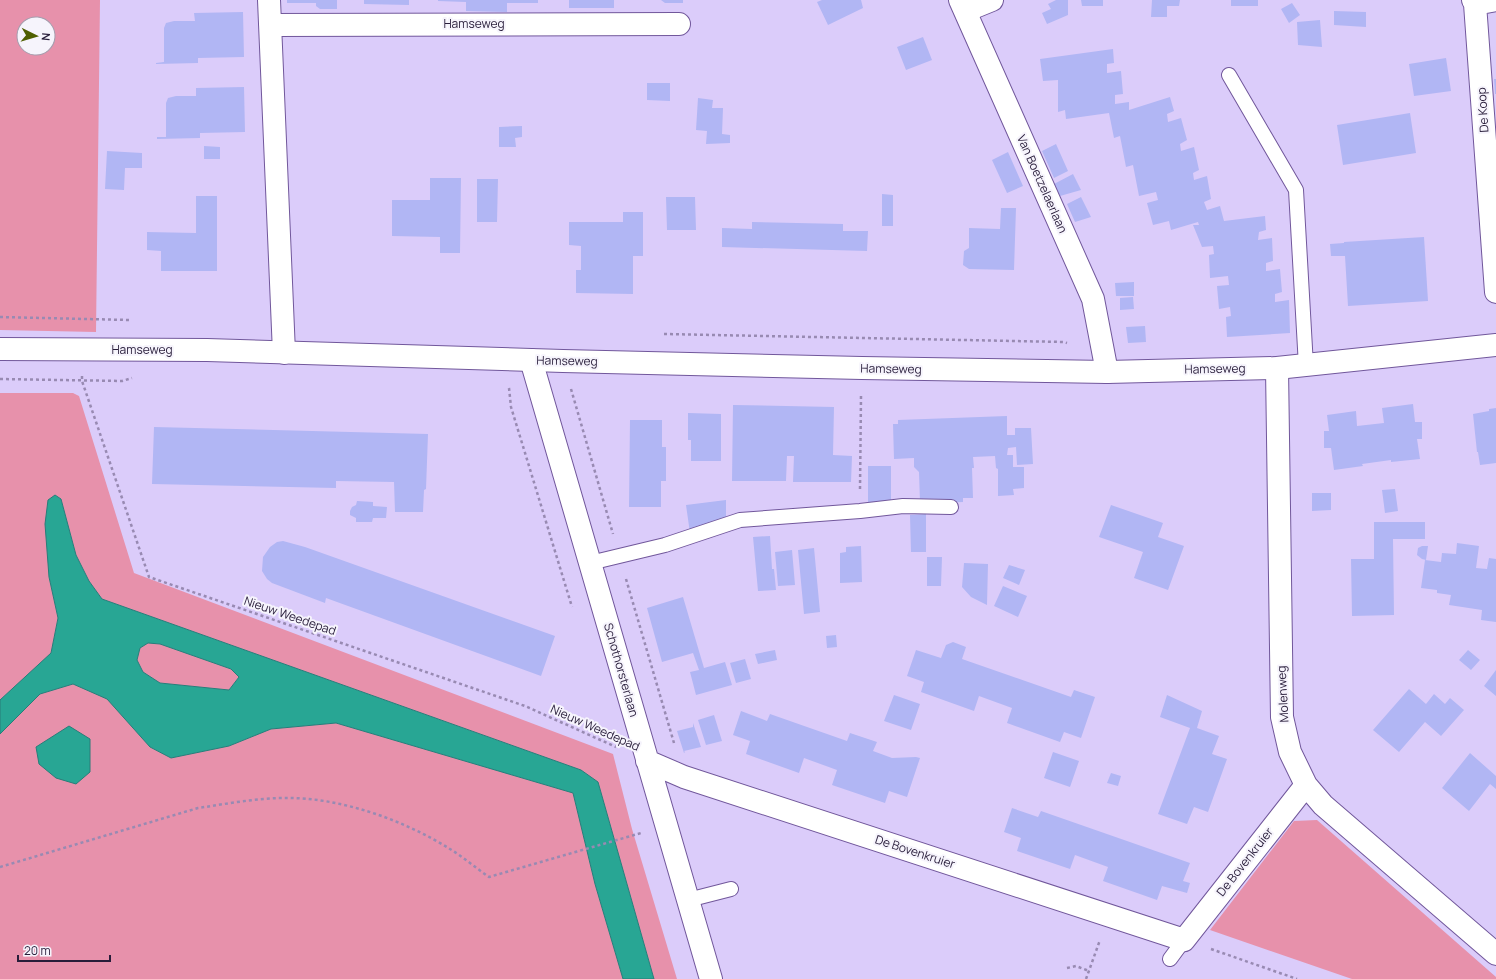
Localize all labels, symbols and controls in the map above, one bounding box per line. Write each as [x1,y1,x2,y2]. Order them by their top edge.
street label: Hamseweg [443,15,505,32]
north arrow [16,16,56,56]
text: N [39,32,54,42]
street label: De Koop [1472,87,1493,133]
street label: Van Boetzelaerlaan [1013,132,1072,236]
street label: Hamseweg [111,341,173,358]
street label: Hamseweg [536,351,598,370]
street label: Hamseweg [860,359,922,378]
street label: Hamseweg [1184,359,1246,378]
street label: Nieuw Weedepad [242,592,338,639]
street label: Schothorsterlaan [600,621,643,719]
street label: Molenweg [1273,665,1292,723]
street label: Nieuw Weedepad [548,700,643,755]
street label: De Bovenkruier [1212,823,1277,900]
street label: De Bovenkruier [873,831,958,873]
scale bar [18,937,110,963]
text: 20 m [24,942,51,959]

